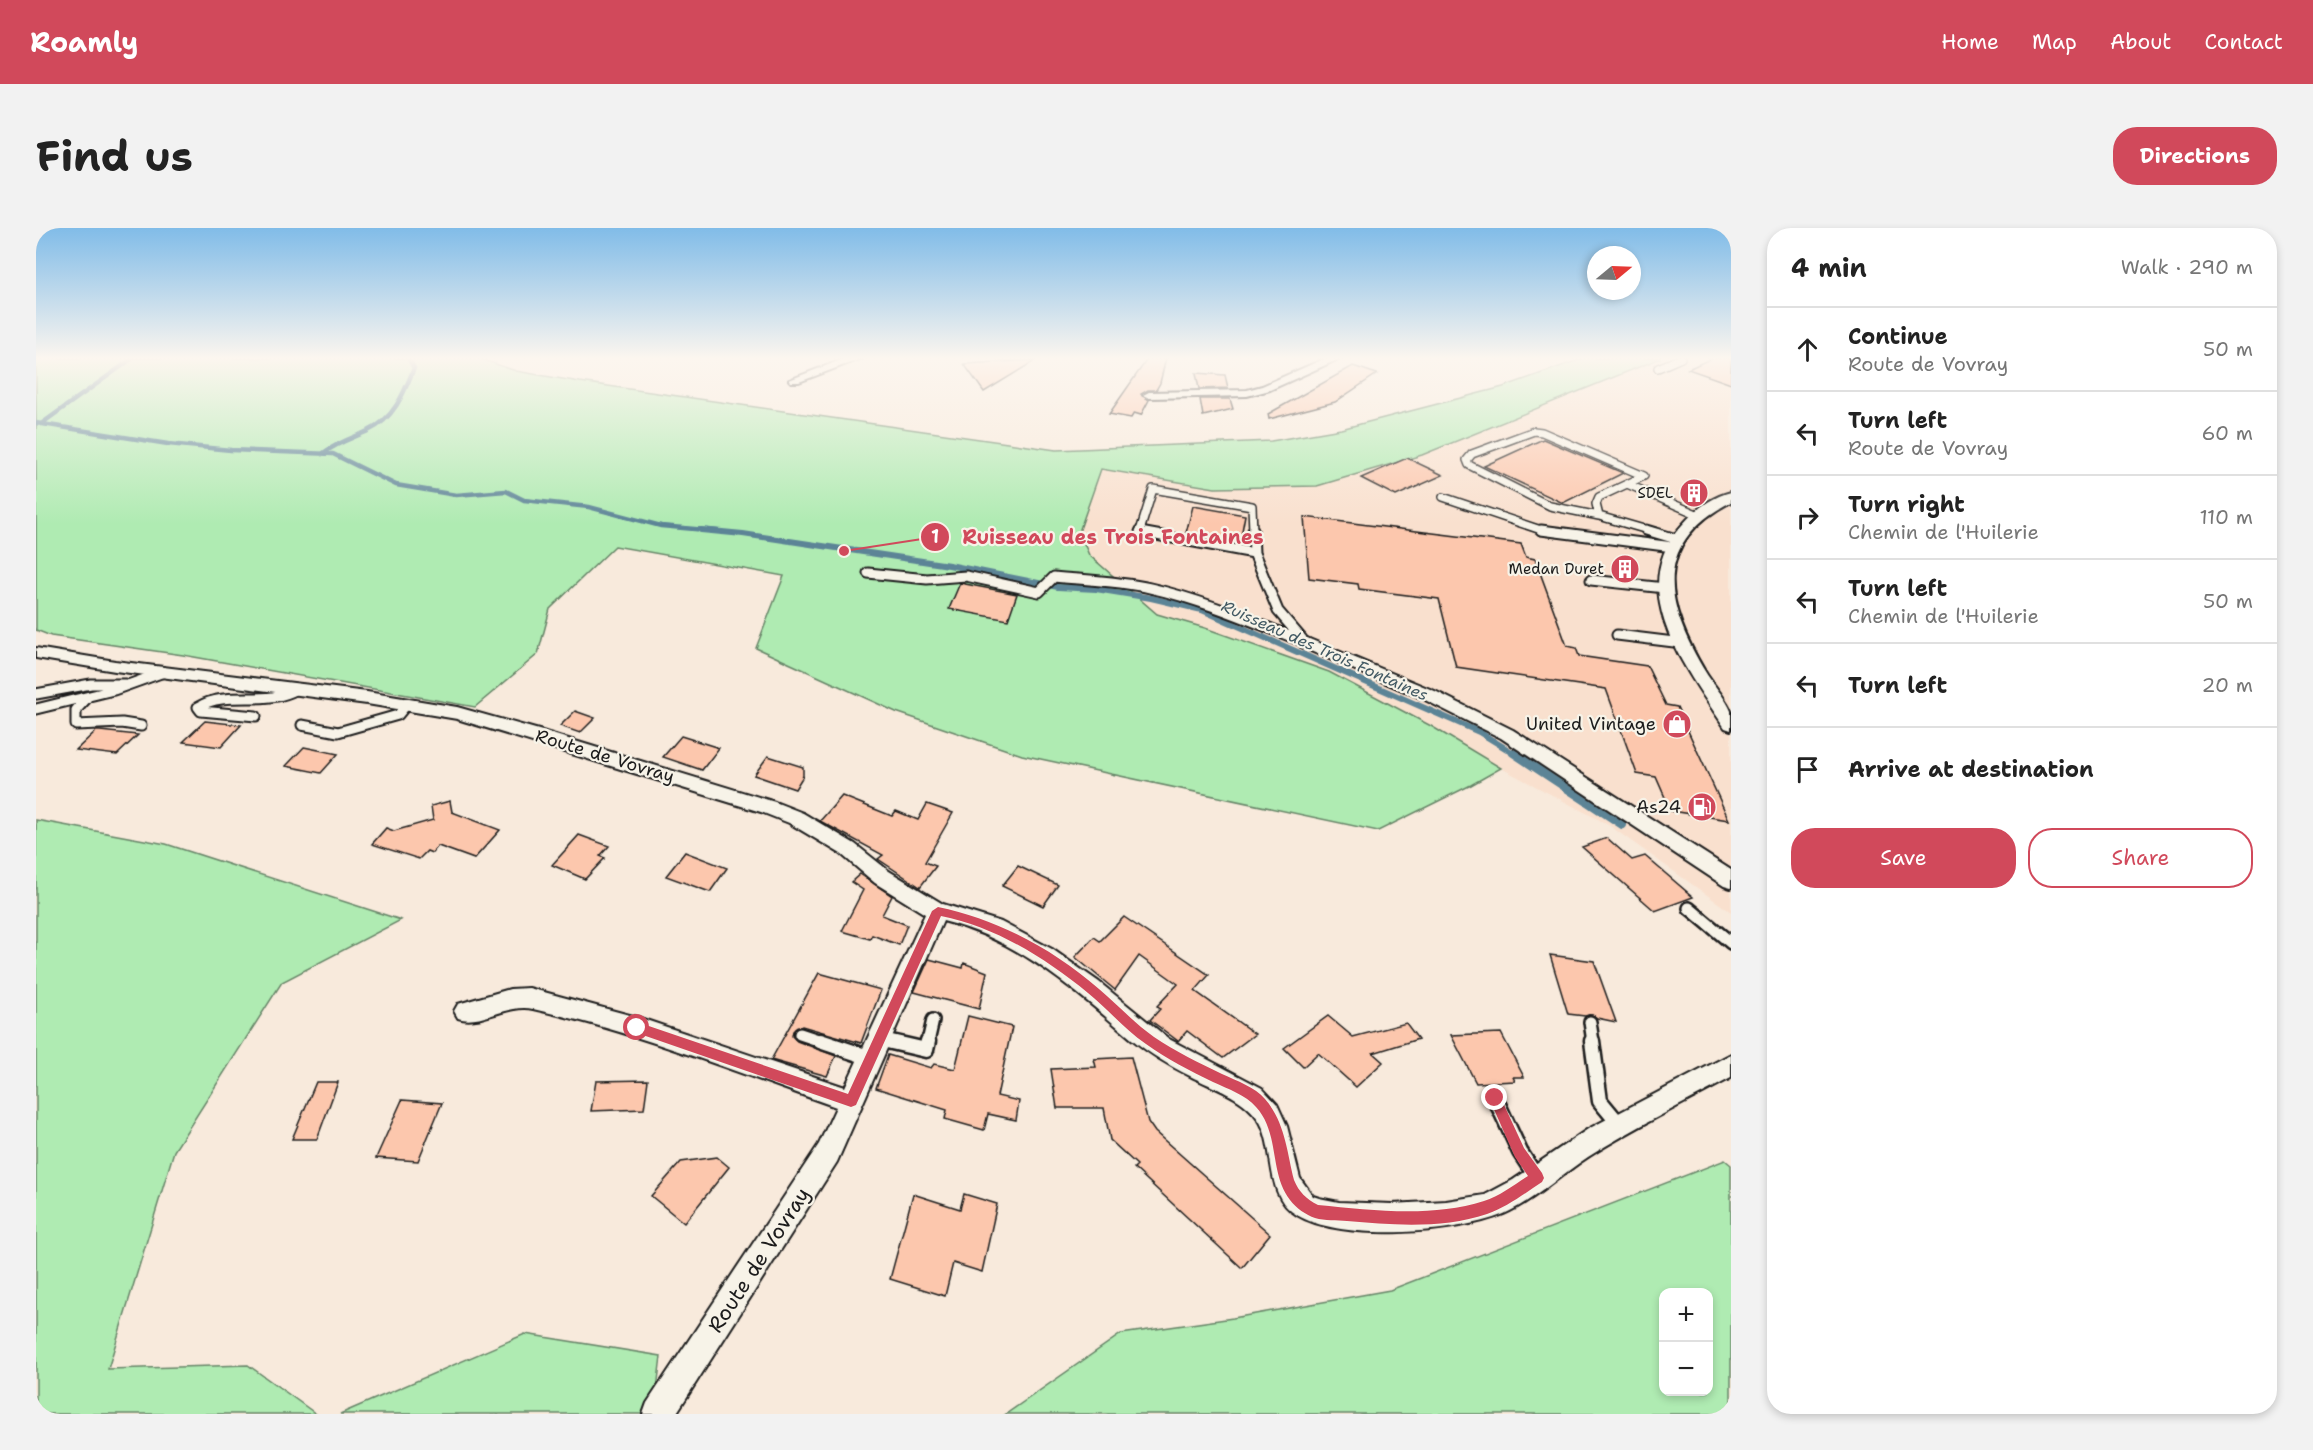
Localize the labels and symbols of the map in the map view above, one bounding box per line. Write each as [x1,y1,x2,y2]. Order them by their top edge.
north arrow [1587,246,1641,300]
building icon: SDEL [1678,477,1710,509]
place label: SDEL [1637,483,1673,503]
callout: Ruisseau des Trois Fontaines [920,518,1275,556]
text: Ruisseau des Trois Fontaines [962,524,1264,550]
text: 1 [931,525,939,549]
building icon: Medan Duret [1609,553,1641,585]
place label: Medan Duret [1509,559,1604,579]
water label: Ruisseau des Trois Fontaines [1218,595,1431,706]
shop icon: United Vintage [1661,708,1693,740]
place label: United Vintage [1526,712,1656,736]
street label: Route de Vovray [533,723,677,789]
fuel station icon: As24 [1686,791,1718,823]
place label: As24 [1636,795,1681,819]
route start [623,1014,649,1040]
route end [1481,1084,1507,1110]
street label: Route de Vovray [701,1182,817,1338]

